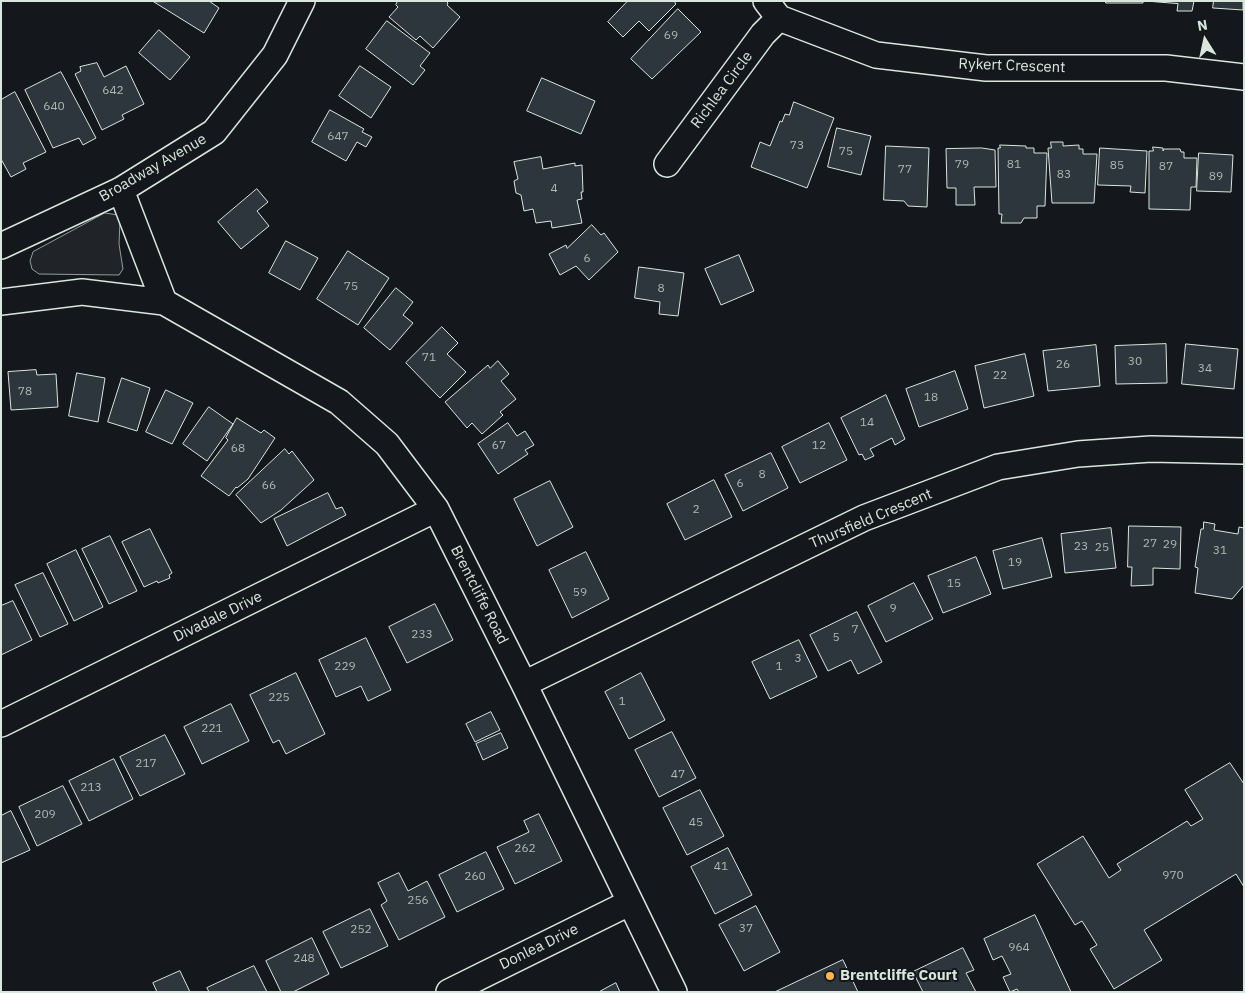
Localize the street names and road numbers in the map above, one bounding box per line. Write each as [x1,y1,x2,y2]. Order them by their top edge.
street label: Richlea Circle [687,48,757,132]
street label: Rykert Crescent [958,55,1066,77]
street label: Broadway Avenue [96,130,210,206]
street label: Thursfield Crescent [807,485,935,553]
street label: Brentcliffe Road [446,543,512,647]
street label: Divadale Drive [171,588,265,646]
street label: Donlea Drive [497,920,581,974]

